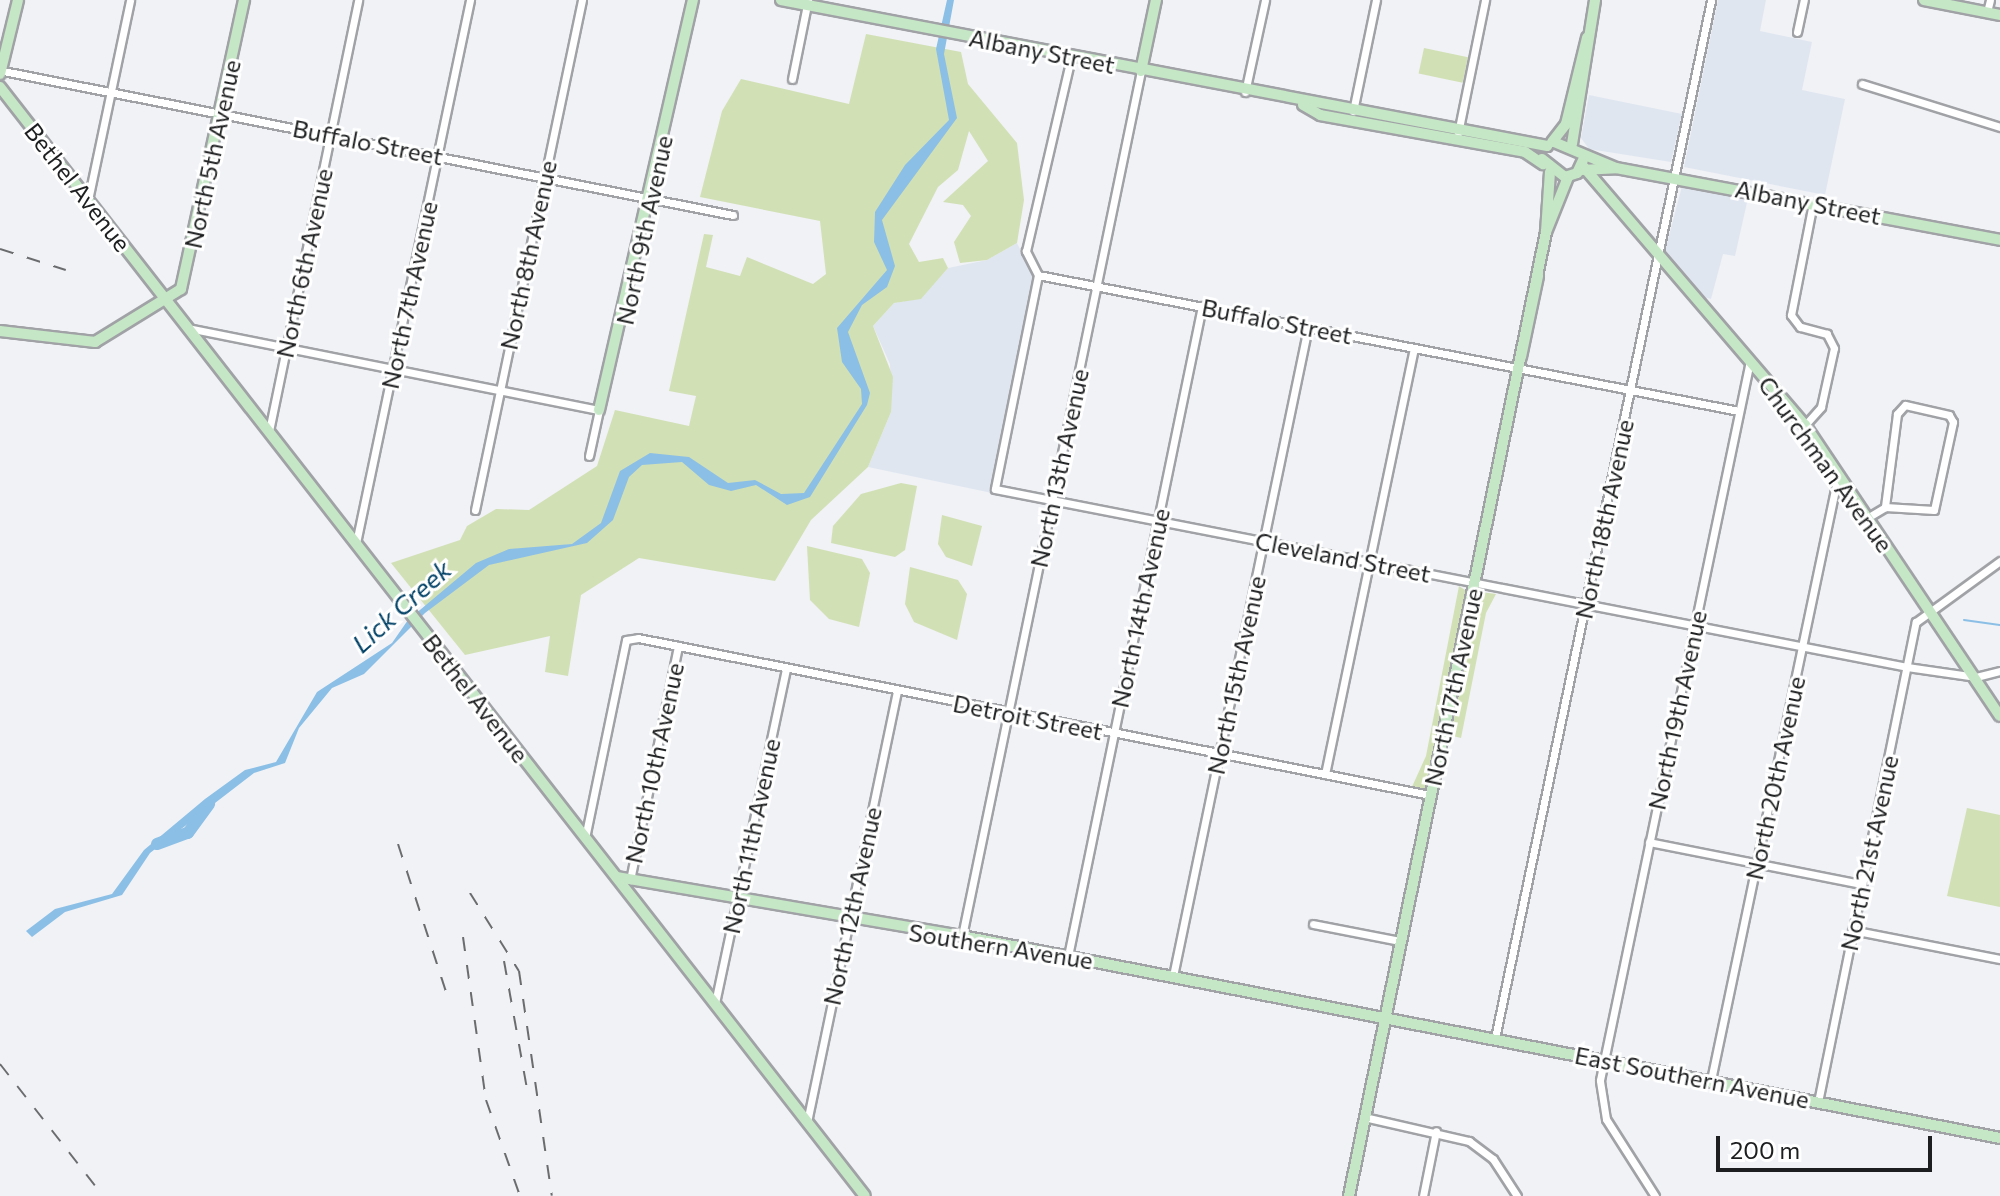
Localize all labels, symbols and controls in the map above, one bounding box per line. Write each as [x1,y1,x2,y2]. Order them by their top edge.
street label: Albany Street [967,23,1117,79]
street label: North 5th Avenue [178,57,246,251]
street label: Buffalo Street [290,113,446,171]
street label: Bethel Avenue [19,117,137,257]
street label: North 9th Avenue [610,133,678,327]
street label: North 8th Avenue [494,158,562,352]
street label: North 6th Avenue [270,166,338,360]
street label: Albany Street [1733,174,1883,230]
street label: North 7th Avenue [375,199,443,391]
street label: Buffalo Street [1199,292,1355,350]
street label: North 13th Avenue [1024,366,1094,570]
street label: Churchman Avenue [1753,370,1899,558]
street label: North 18th Avenue [1569,417,1639,621]
street label: North 14th Avenue [1105,506,1175,710]
street label: Cleveland Street [1253,526,1433,588]
water label: Lick Creek [345,553,457,659]
street label: North 15th Avenue [1201,573,1271,777]
street label: North 17th Avenue [1418,586,1488,788]
street label: North 19th Avenue [1642,608,1712,812]
street label: Bethel Avenue [417,628,535,768]
street label: North 10th Avenue [619,660,689,866]
street label: North 20th Avenue [1739,674,1811,882]
street label: Detroit Street [951,688,1105,746]
street label: North 11th Avenue [716,736,786,936]
street label: North 21st Avenue [1834,753,1904,953]
street label: North 12th Avenue [817,804,887,1008]
street label: Southern Avenue [907,917,1095,975]
street label: East Southern Avenue [1572,1040,1812,1114]
scale bar [1720,1120,1936,1170]
text: 200 m [1730,1135,1800,1164]

